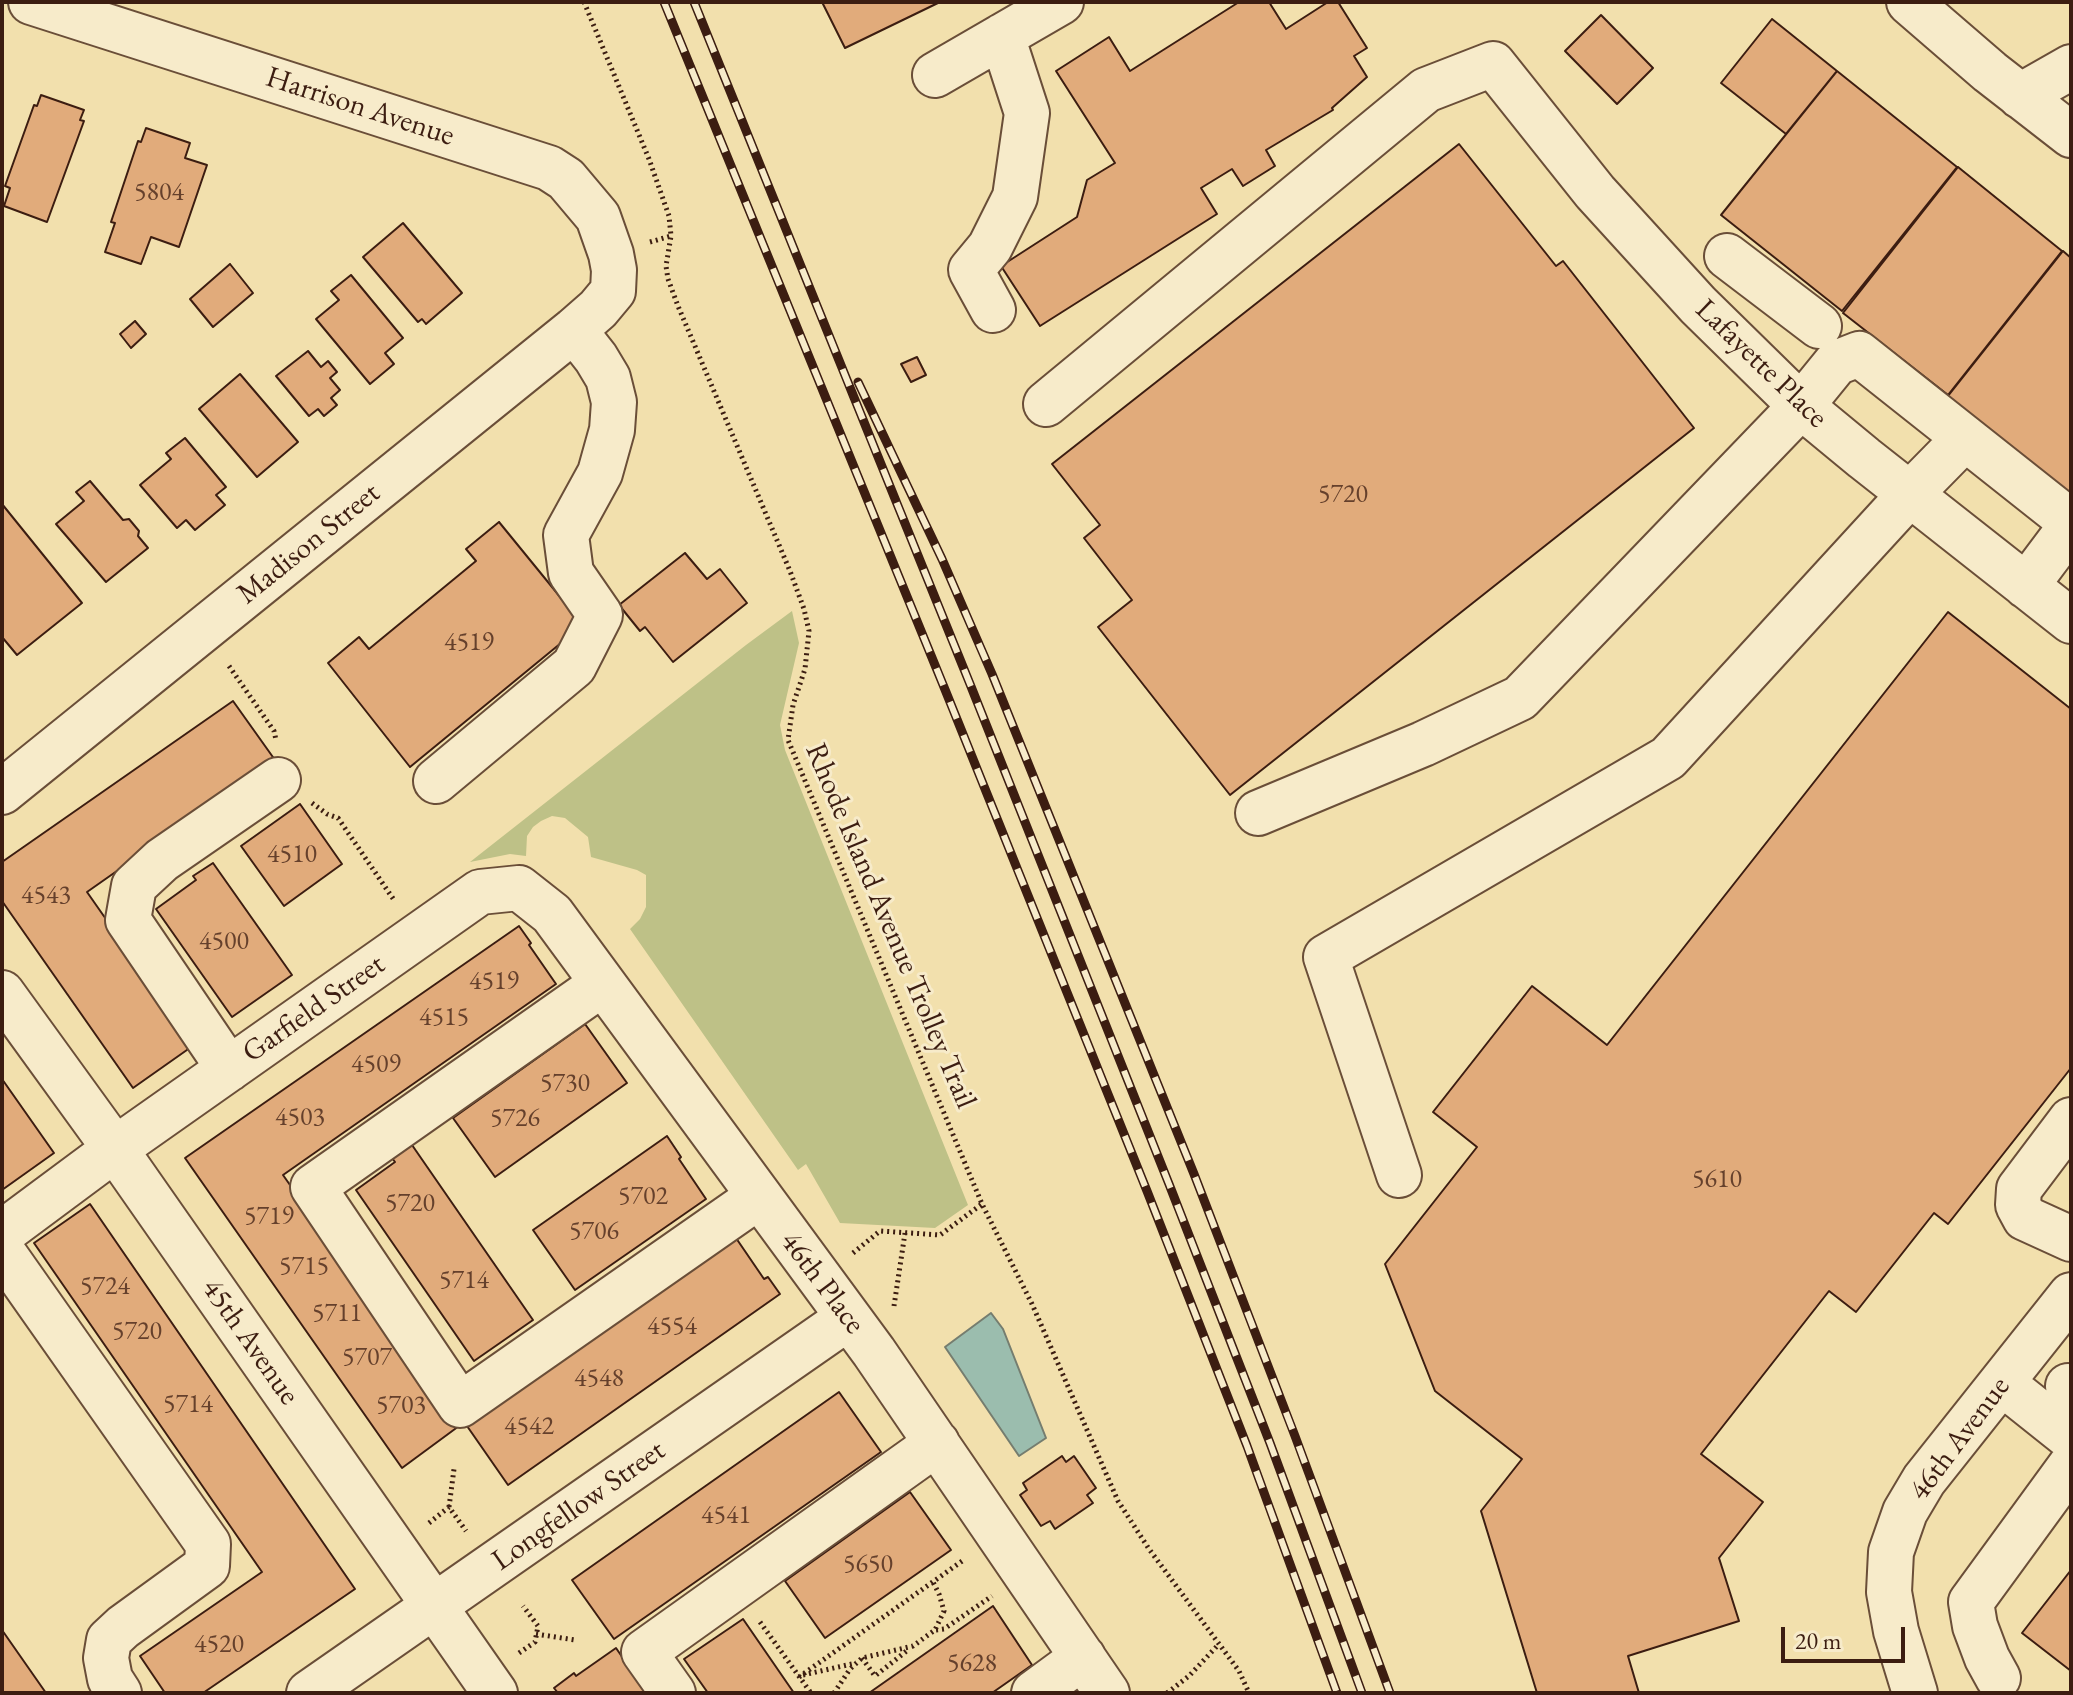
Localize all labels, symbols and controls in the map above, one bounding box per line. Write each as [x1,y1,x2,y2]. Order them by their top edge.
street label: Harrison Avenue [261,60,459,154]
house number: 5804 [134,177,184,209]
street label: Lafayette Place [1687,292,1835,436]
street label: Madison Street [230,476,388,612]
house number: 5720 [1318,479,1368,511]
house number: 4519 [444,627,494,659]
street label: Rhode Island Avenue Trolley Trail [797,738,983,1114]
house number: 4510 [267,839,317,871]
house number: 4543 [21,880,71,912]
house number: 4500 [199,926,249,958]
street label: Garfield Street [236,947,392,1071]
house number: 4519 [469,966,519,998]
house number: 4515 [419,1002,469,1034]
house number: 4509 [351,1049,401,1081]
house number: 5730 [540,1068,590,1100]
house number: 4503 [275,1102,325,1134]
house number: 5726 [490,1103,540,1135]
house number: 5610 [1692,1164,1742,1196]
house number: 5702 [618,1181,668,1213]
house number: 5720 [385,1188,435,1220]
house number: 5719 [244,1201,294,1233]
house number: 5706 [569,1216,619,1248]
street label: 46th Place [772,1225,872,1341]
house number: 5715 [279,1251,329,1283]
house number: 5714 [439,1265,489,1297]
house number: 5724 [80,1271,130,1303]
street label: 45th Avenue [193,1272,307,1412]
house number: 5711 [312,1298,362,1330]
house number: 4554 [647,1311,697,1343]
house number: 5720 [112,1316,162,1348]
house number: 5707 [342,1342,392,1374]
house number: 4548 [574,1363,624,1395]
street label: 46th Avenue [1902,1370,2018,1508]
house number: 5714 [163,1389,213,1421]
house number: 5703 [376,1390,426,1422]
house number: 4542 [504,1411,554,1443]
street label: Longfellow Street [486,1433,672,1579]
house number: 4541 [701,1500,751,1532]
house number: 5650 [843,1549,893,1581]
scale bar [1785,1611,1909,1661]
text: 20 m [1795,1625,1842,1656]
house number: 4520 [194,1629,244,1661]
house number: 5628 [947,1648,997,1680]

